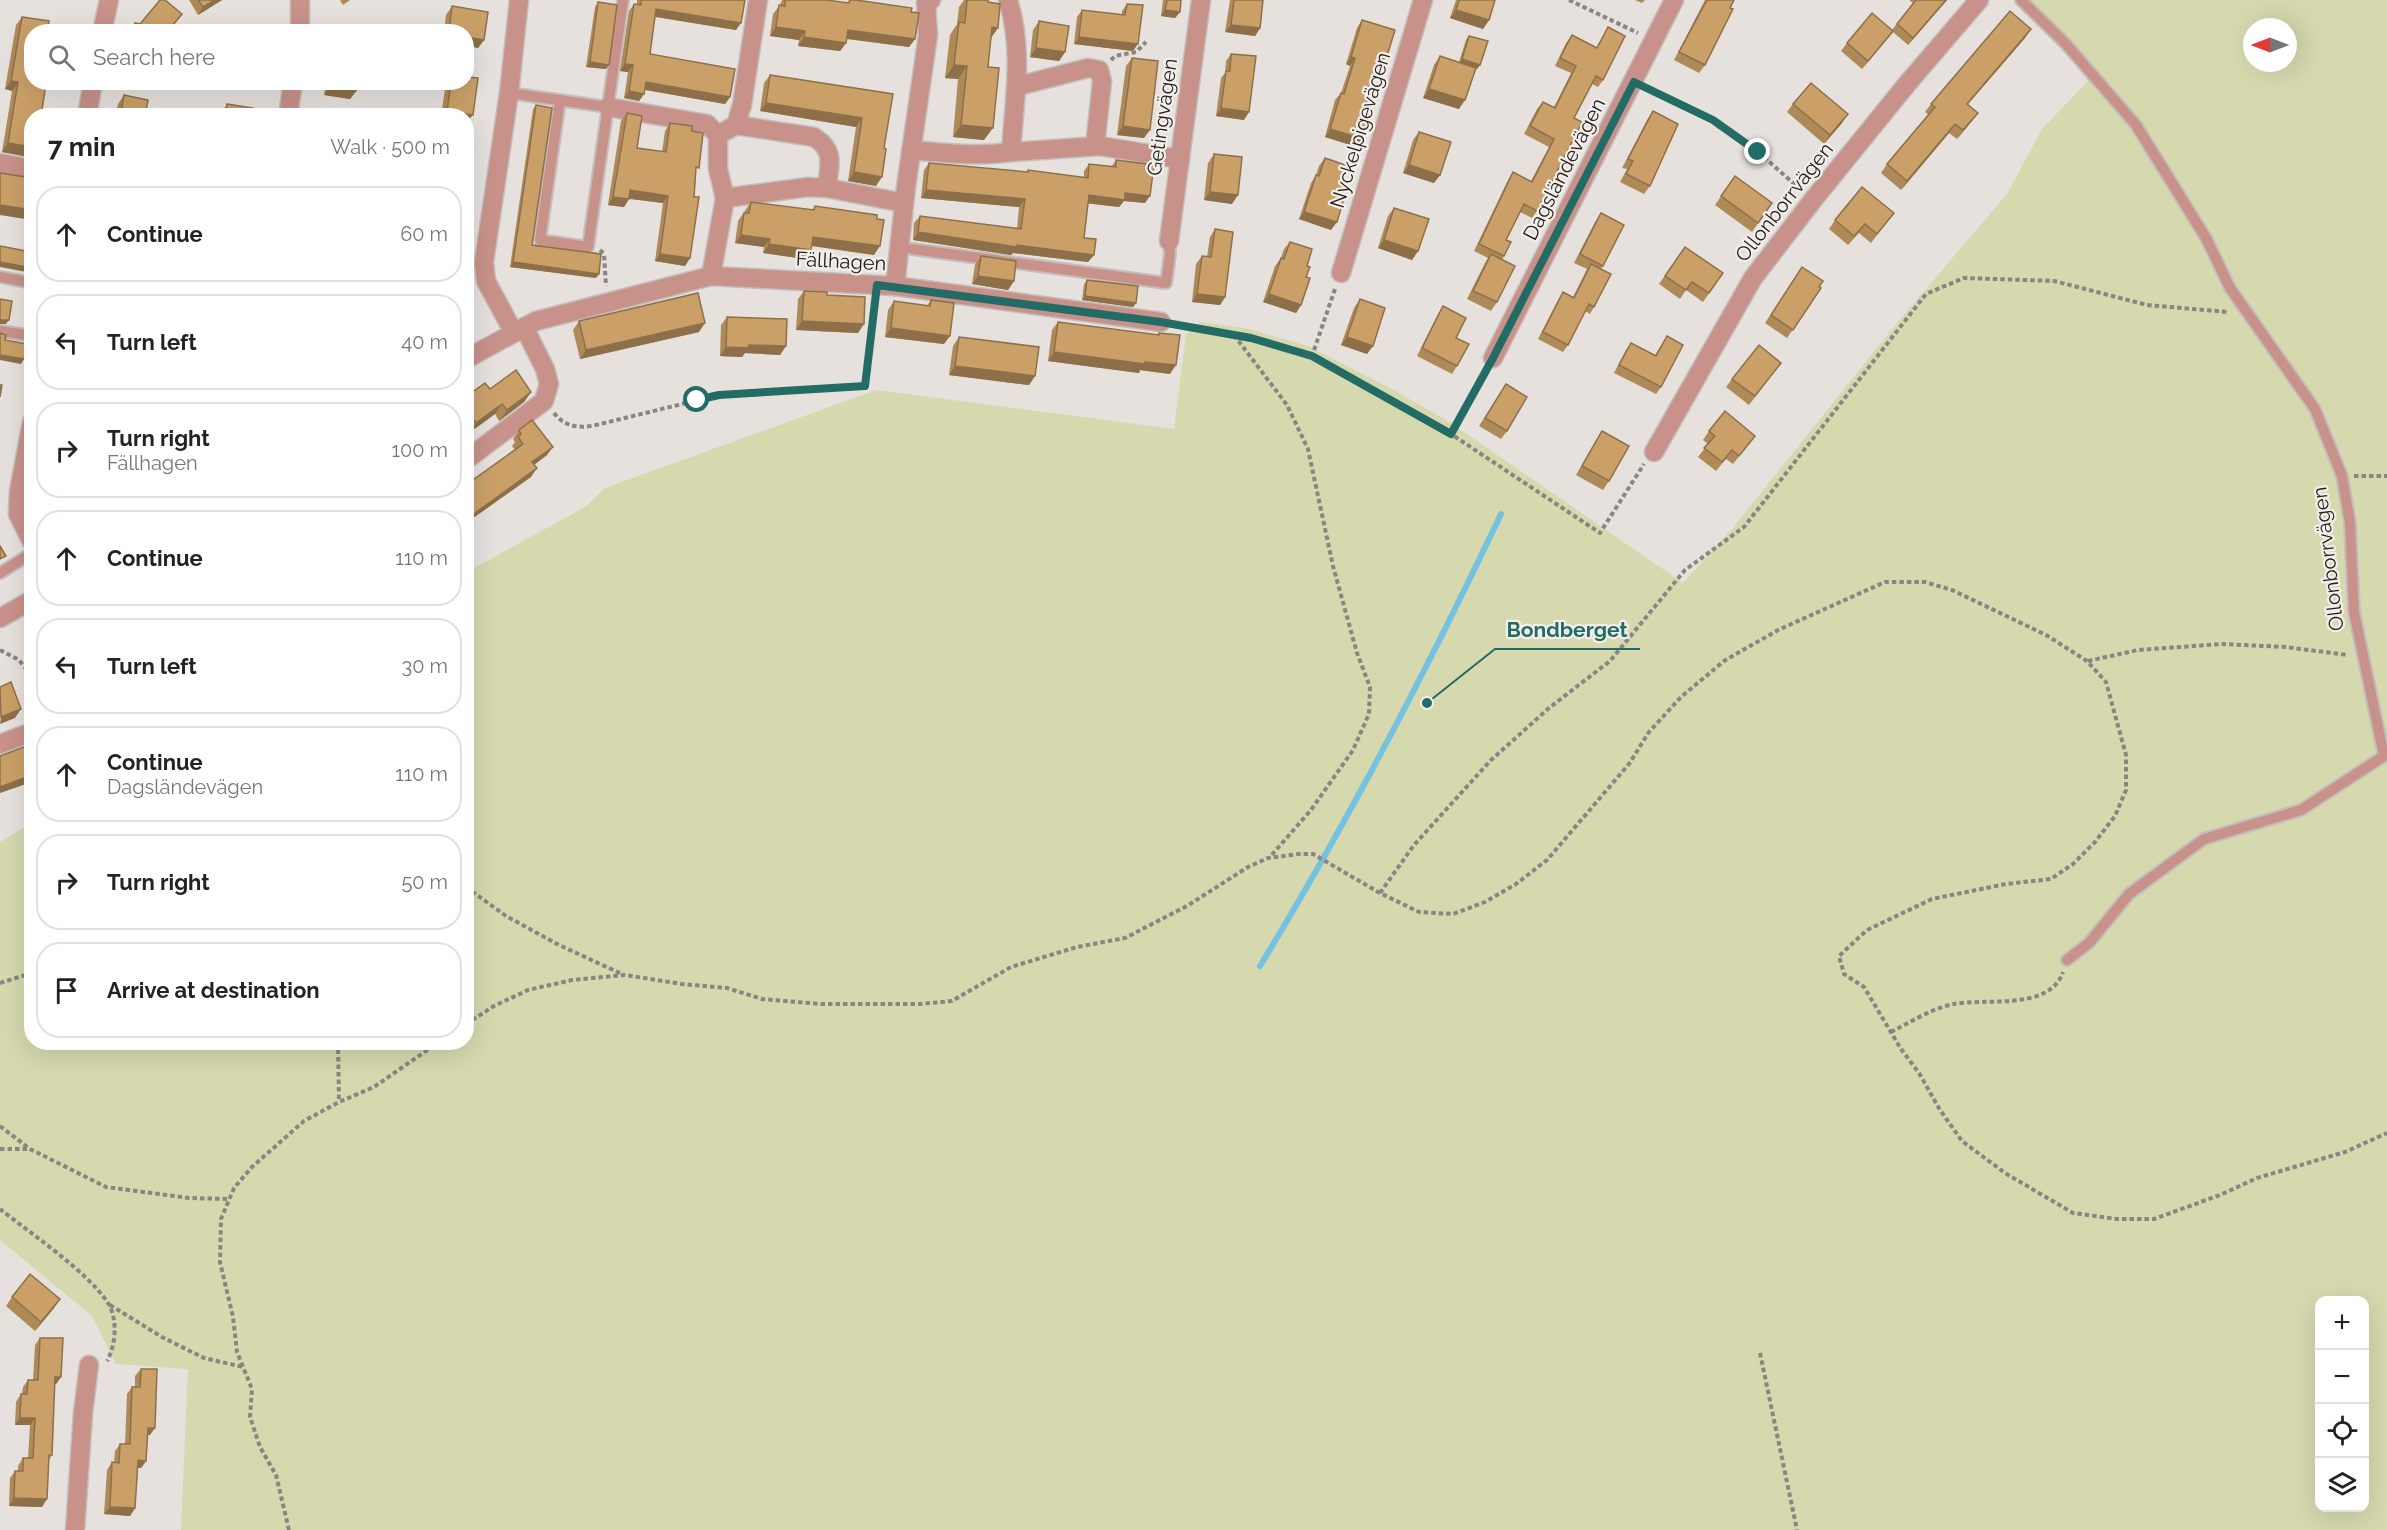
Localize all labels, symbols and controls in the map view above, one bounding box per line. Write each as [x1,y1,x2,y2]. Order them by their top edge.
north arrow [2243,18,2297,72]
search box [24,24,474,90]
icon: search [45,41,78,74]
text: Search here [93,44,215,70]
street label: Nyckelpigevägen [1325,49,1395,211]
street label: Getingvägen [1142,57,1182,177]
street label: Dagsländevägen [1518,94,1610,244]
text: 7 min [48,132,115,162]
text: Walk · 500 m [330,135,450,159]
street label: Ollonborrvägen [1730,138,1838,266]
route end [1744,138,1770,164]
icon: ahead [50,218,83,251]
text: Continue [107,221,203,247]
text: 60 m [400,222,448,246]
street label: Fällhagen [795,247,887,275]
icon: left [50,326,83,359]
text: Turn left [107,329,197,355]
text: 40 m [401,330,448,354]
route start [683,386,709,412]
text: Turn right [107,425,210,451]
icon: right [50,434,83,467]
text: 100 m [391,438,448,462]
text: Fällhagen [107,451,198,475]
street label: Ollonborrvägen [2307,486,2349,632]
icon: ahead [50,542,83,575]
text: Continue [107,545,203,571]
text: 110 m [395,546,448,570]
callout: Bondberget [1495,610,1640,649]
text: Bondberget [1507,617,1628,642]
icon: left [50,650,83,683]
text: Turn left [107,653,197,679]
text: 30 m [402,654,448,678]
text: Continue [107,749,203,775]
icon: ahead [50,758,83,791]
text: 110 m [395,762,448,786]
text: Dagsländevägen [107,775,263,799]
icon: right [50,866,83,899]
text: Turn right [107,869,210,895]
text: 50 m [401,870,448,894]
icon: arrive [50,974,83,1007]
text: Arrive at destination [107,977,320,1003]
map controls [2315,1296,2369,1512]
button: + [2315,1296,2369,1350]
button: − [2315,1350,2369,1404]
button: locate [2315,1404,2369,1458]
button: layers [2315,1458,2369,1512]

